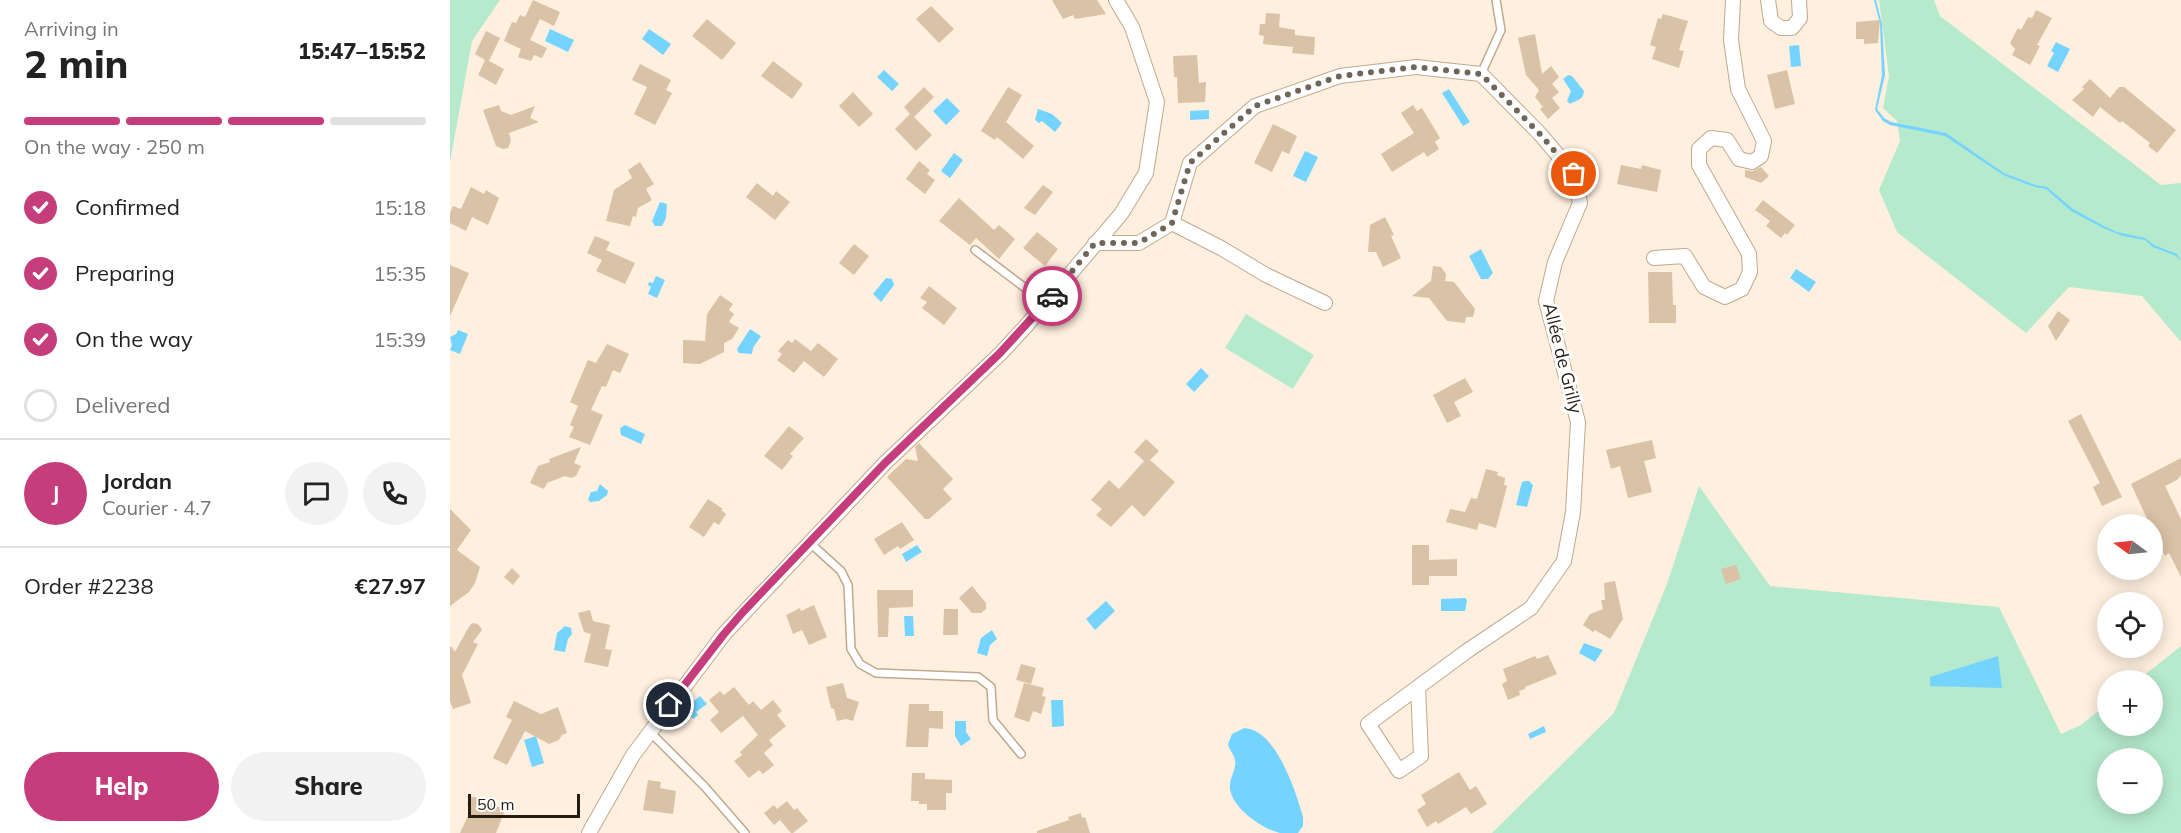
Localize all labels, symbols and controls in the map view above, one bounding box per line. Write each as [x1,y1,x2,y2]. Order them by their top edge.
text: Arriving in [24,16,119,41]
text: 15:47–15:52 [298,37,426,65]
text: 2 min [24,39,129,88]
text: On the way · 250 m [24,134,205,159]
pin [1548,148,1599,199]
icon: bag [1557,157,1590,190]
icon: check [24,191,57,224]
text: Confirmed [75,193,180,221]
text: 15:18 [373,195,426,220]
icon: check [24,257,57,290]
text: Preparing [75,259,175,287]
text: 15:35 [373,261,426,286]
courier [1022,266,1082,326]
icon: car [1036,280,1069,313]
street label: Allée de Grilly [1538,300,1588,416]
icon: check [24,323,57,356]
text: On the way [75,325,193,353]
text: 15:39 [373,327,426,352]
text: Delivered [75,391,170,419]
button: chat [285,462,348,525]
button: phone [363,462,426,525]
text: Jordan [102,467,172,495]
text: J [52,479,59,507]
text: Courier · 4.7 [102,495,212,520]
north arrow [2097,514,2163,580]
map controls [2097,514,2163,814]
text: Order #2238 [24,572,154,600]
text: €27.97 [355,572,426,600]
button: locate [2097,592,2163,658]
button: + [2097,670,2163,736]
pin [643,679,694,730]
icon: home [652,688,685,721]
button: − [2097,748,2163,814]
button: Help [24,752,219,821]
button: Share [231,752,426,821]
scale bar [468,791,580,818]
text: 50 m [477,794,514,814]

